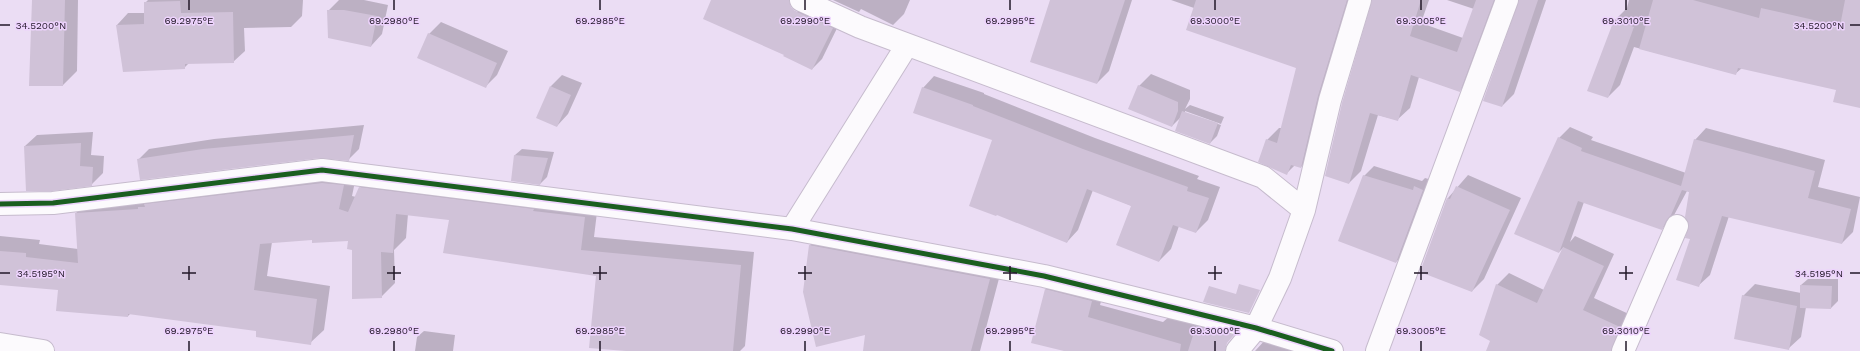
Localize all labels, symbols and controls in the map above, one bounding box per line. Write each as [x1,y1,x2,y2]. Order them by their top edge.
text: 69.2975°E [165,15,213,26]
text: 69.2980°E [369,15,419,26]
text: 69.2985°E [575,15,625,26]
text: 69.2990°E [780,15,830,26]
text: 69.2995°E [985,15,1035,26]
text: 69.3000°E [1190,15,1240,26]
text: 69.3005°E [1396,15,1446,26]
text: 69.3010°E [1602,15,1650,26]
text: 34.5200°N [16,20,66,31]
text: 34.5200°N [1794,20,1844,31]
text: 34.5195°N [17,268,65,279]
text: 34.5195°N [1795,268,1843,279]
text: 69.2975°E [165,325,213,336]
text: 69.2980°E [369,325,419,336]
text: 69.2985°E [575,325,625,336]
text: 69.2990°E [780,325,830,336]
text: 69.2995°E [985,325,1035,336]
text: 69.3000°E [1190,325,1240,336]
text: 69.3005°E [1396,325,1446,336]
text: 69.3010°E [1602,325,1650,336]

